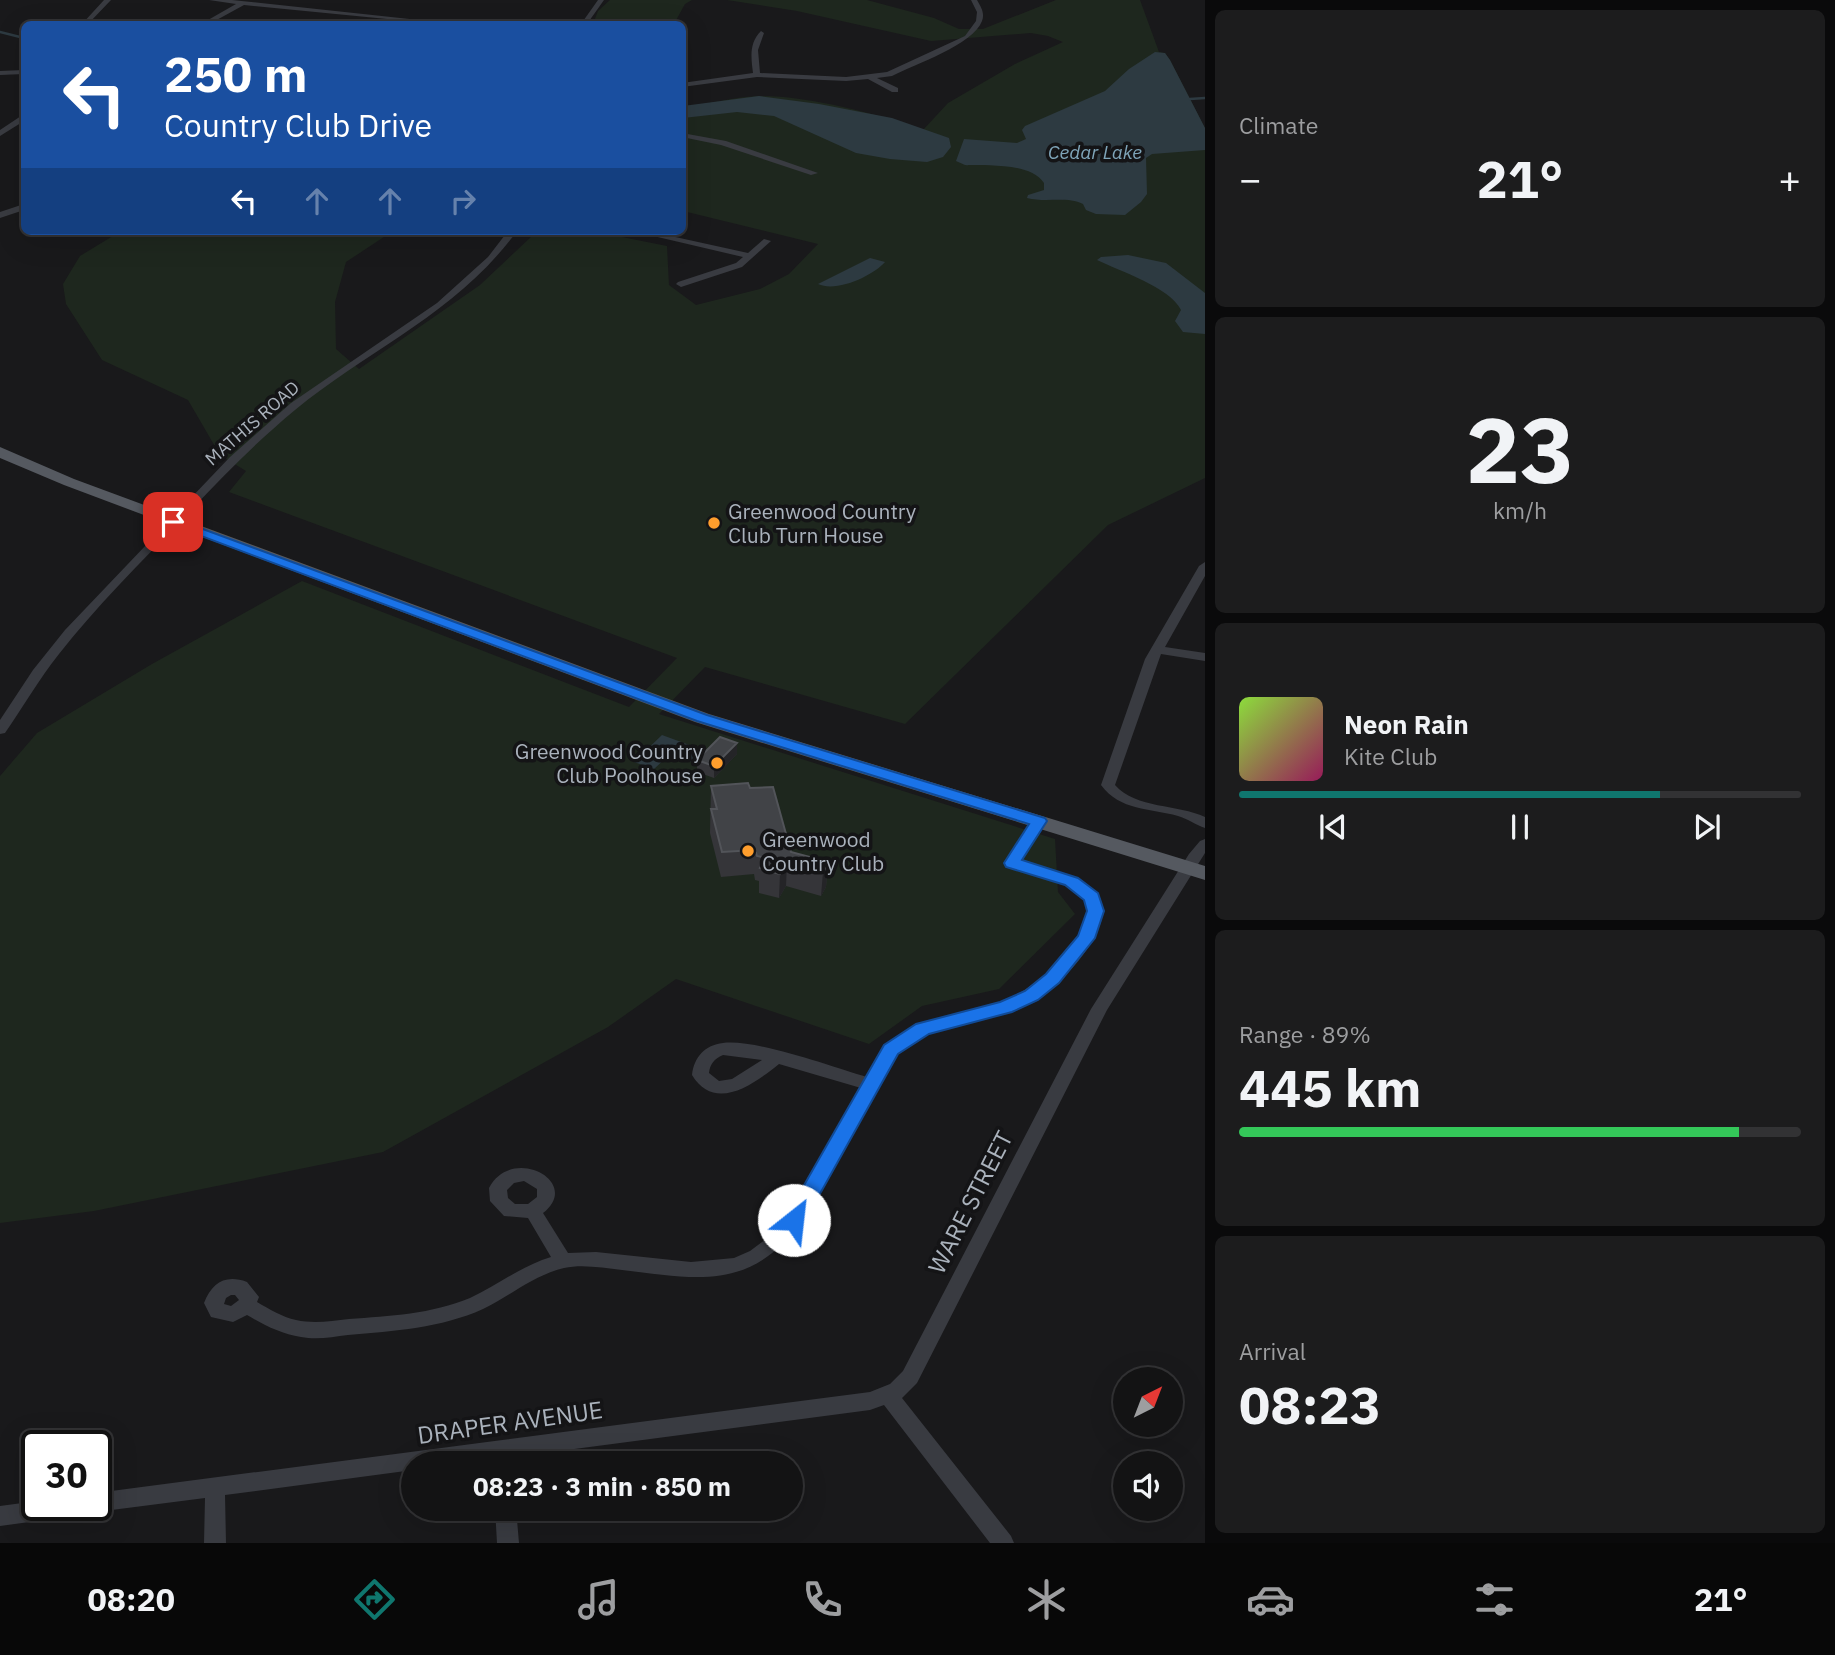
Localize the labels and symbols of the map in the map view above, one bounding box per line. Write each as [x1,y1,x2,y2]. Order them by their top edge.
water label: Cedar Lake [1048,140,1142,164]
street label: MATHIS ROAD [200,376,304,470]
pin [143,492,203,552]
place label: Greenwood Country Club Turn House [728,497,917,549]
marker: Greenwood Country Club Turn House [706,515,722,531]
place label: Greenwood Country Club Poolhouse [515,737,704,789]
marker: Greenwood Country Club Poolhouse [709,755,725,771]
place label: Greenwood Country Club [762,825,884,877]
marker: Greenwood Country Club [740,843,756,859]
street label: WARE STREET [920,1125,1020,1279]
position arrow [757,1183,831,1257]
north arrow [1113,1367,1183,1437]
street label: DRAPER AVENUE [415,1393,605,1451]
speed limit sign: 30 [21,1430,112,1521]

